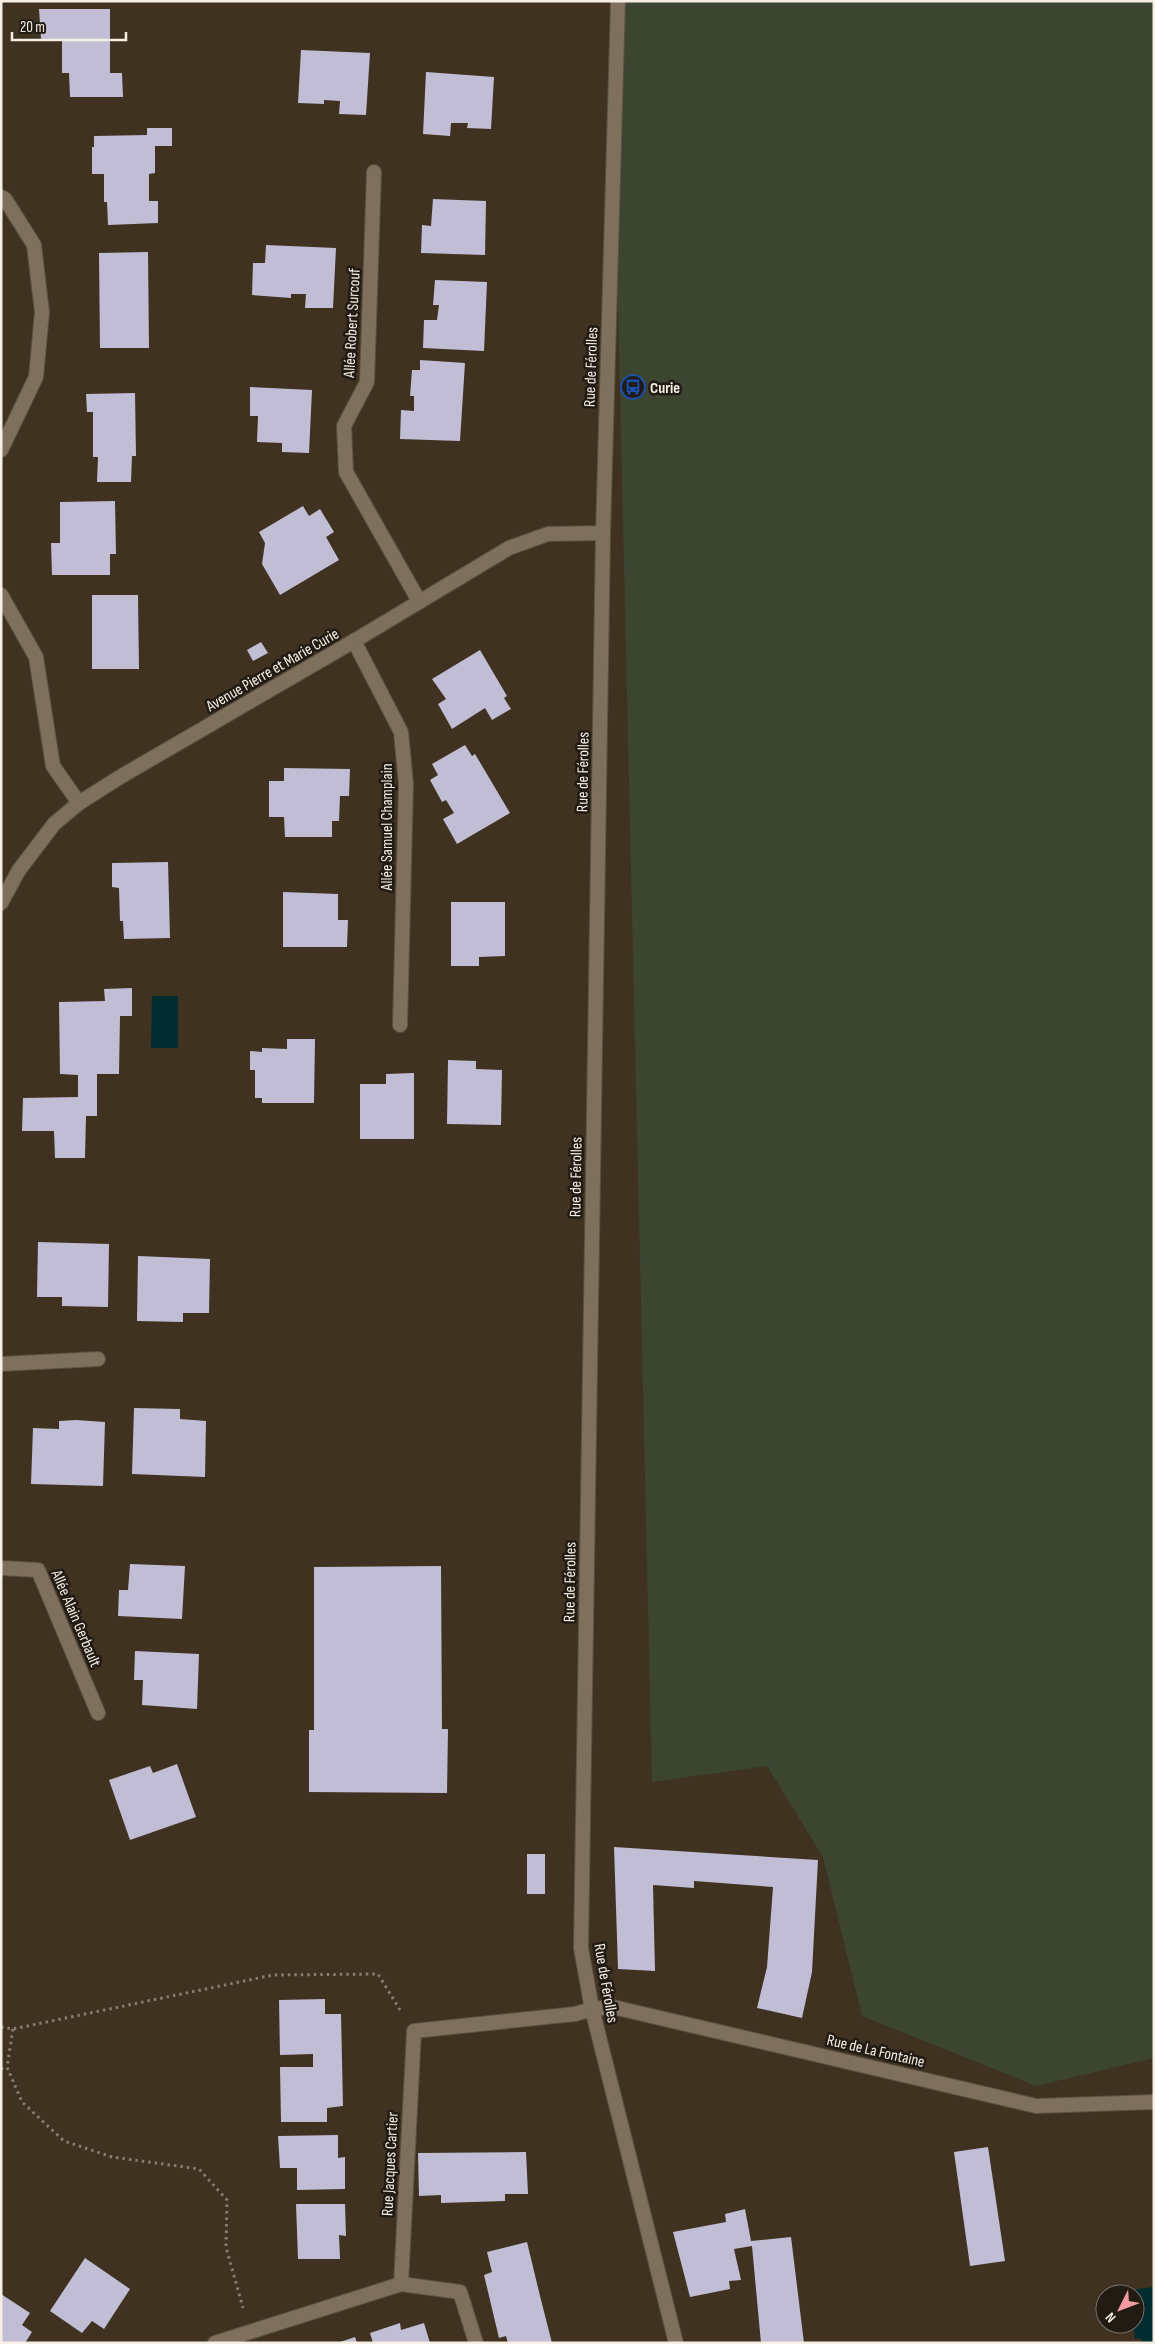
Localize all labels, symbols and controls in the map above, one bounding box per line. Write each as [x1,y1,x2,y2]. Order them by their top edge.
scale bar [12,10,126,42]
text: 20 m [20,18,45,37]
street label: Allée Robert Surcouf [340,267,365,379]
street label: Rue de Férolles [581,326,602,407]
bus stop icon: Curie [620,374,646,400]
place label: Curie [650,379,680,398]
street label: Avenue Pierre et Marie Curie [202,625,343,717]
street label: Rue de Férolles [573,732,594,812]
street label: Allée Samuel Champlain [378,764,397,891]
street label: Rue de Férolles [566,1137,587,1217]
street label: Rue de Férolles [560,1542,581,1622]
street label: Allée Alain Gerbault [46,1566,105,1670]
street label: Rue de Férolles [589,1942,622,2025]
street label: Rue de La Fontaine [825,2031,927,2072]
street label: Rue Jacques Cartier [378,2111,403,2217]
north arrow [1095,2284,1145,2334]
text: N [1102,2309,1120,2326]

